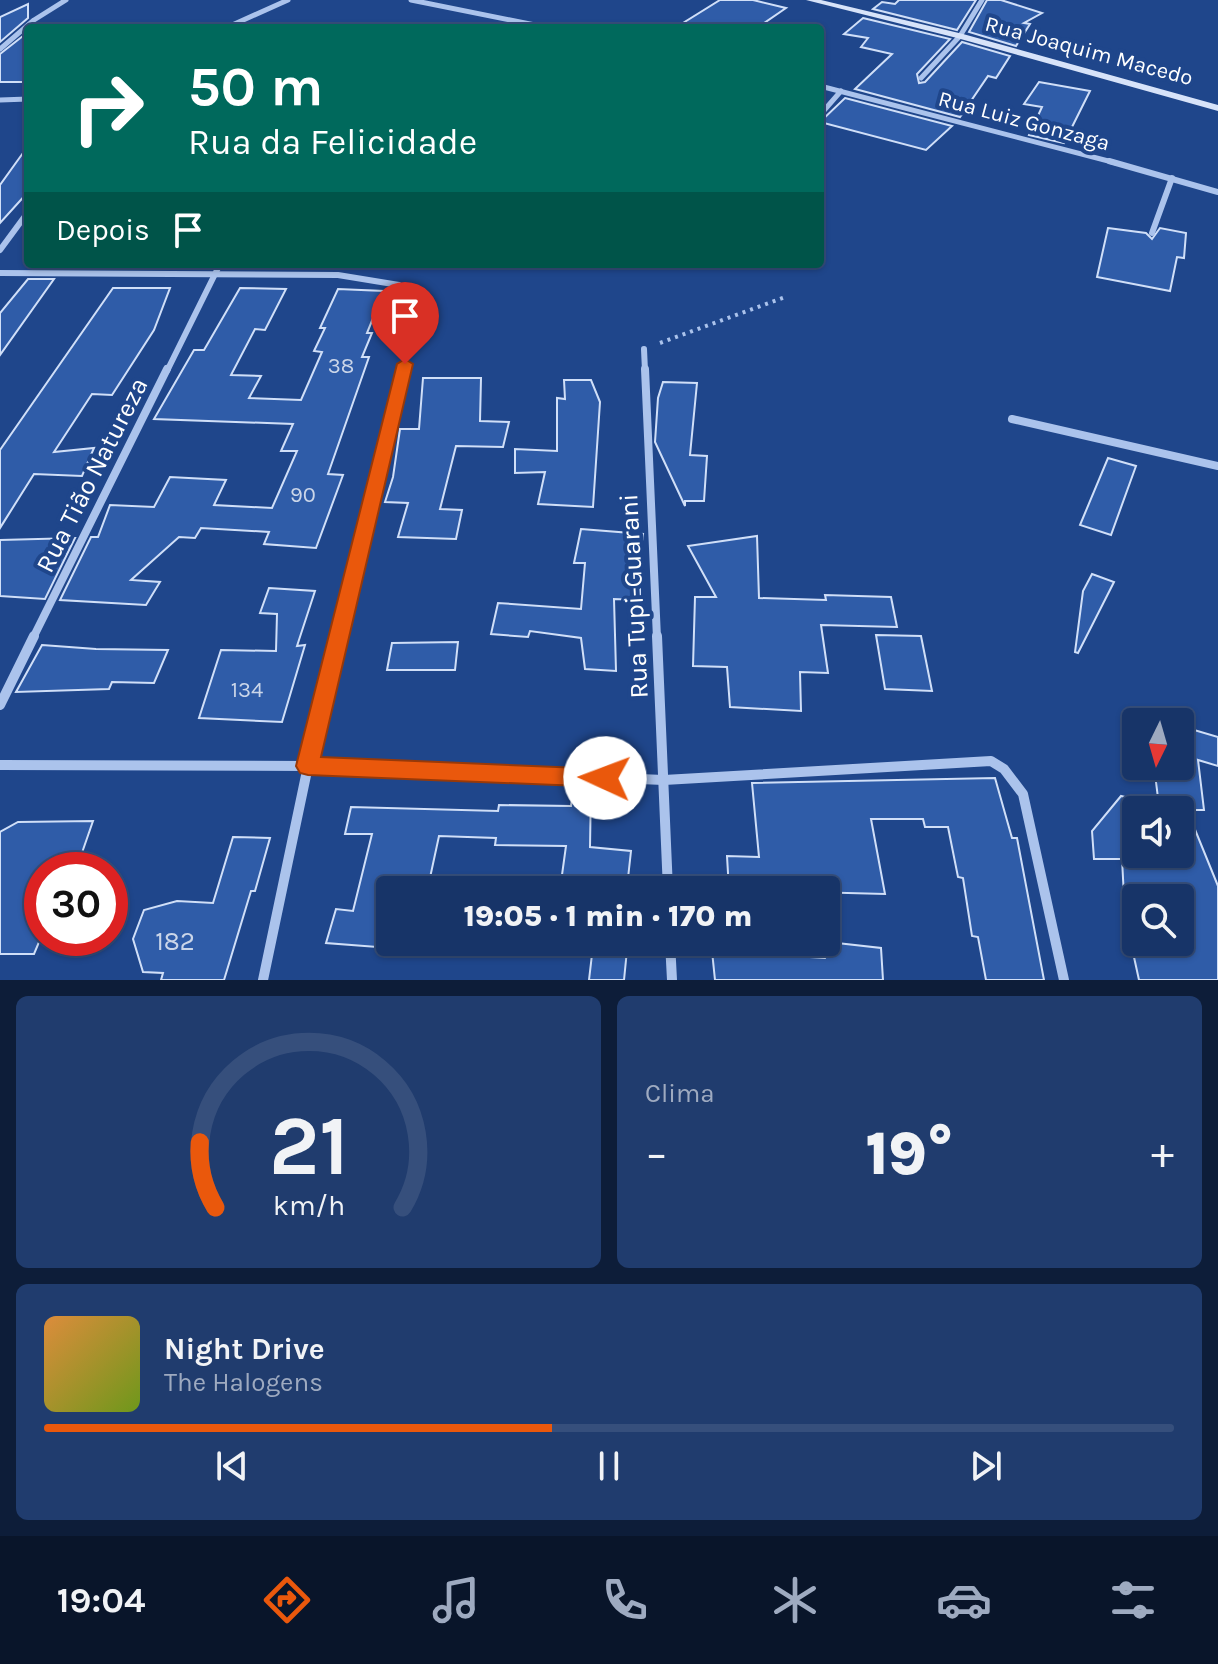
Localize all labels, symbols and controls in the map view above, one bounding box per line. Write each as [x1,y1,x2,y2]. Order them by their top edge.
street label: Rua Joaquim Macedo [982,11,1196,91]
text: 50 m [188,54,323,119]
icon: right [56,56,160,160]
street label: Rua Luiz Gonzaga [935,86,1113,156]
text: Rua da Felicidade [188,121,477,163]
icon: arrive [166,208,210,252]
text: Depois [56,212,150,248]
pin [371,282,439,364]
icon: arrive [383,294,427,338]
house number: 38 [328,353,354,379]
street label: Rua Tião Natureza [29,372,155,578]
house number: 90 [290,482,316,508]
street label: Rua Tupi-Guarani [613,493,655,699]
house number: 134 [231,677,263,703]
north arrow [1122,708,1194,780]
map controls [1122,708,1194,956]
position arrow [563,736,647,820]
button: sound [1122,796,1194,868]
speed limit sign: 30 [24,852,128,956]
button: search [1122,884,1194,956]
text: 19:05 · 1 min · 170 m [464,898,752,934]
house number: 182 [155,926,195,957]
text: Clima [645,1078,715,1109]
text: 21 [269,1098,349,1195]
text: 19° [866,1119,953,1189]
text: − [645,1128,668,1179]
text: + [1151,1128,1174,1179]
text: km/h [272,1189,345,1222]
text: Night Drive [164,1331,325,1367]
text: The Halogens [164,1367,323,1398]
icon: previous [210,1444,254,1488]
icon: pause [587,1444,631,1488]
icon: next [964,1444,1008,1488]
icon: directions [259,1572,315,1628]
icon: music [428,1572,484,1628]
icon: phone [597,1572,653,1628]
icon: climate [767,1572,823,1628]
icon: car [936,1572,992,1628]
icon: filters [1105,1572,1161,1628]
text: 19:04 [57,1579,145,1621]

